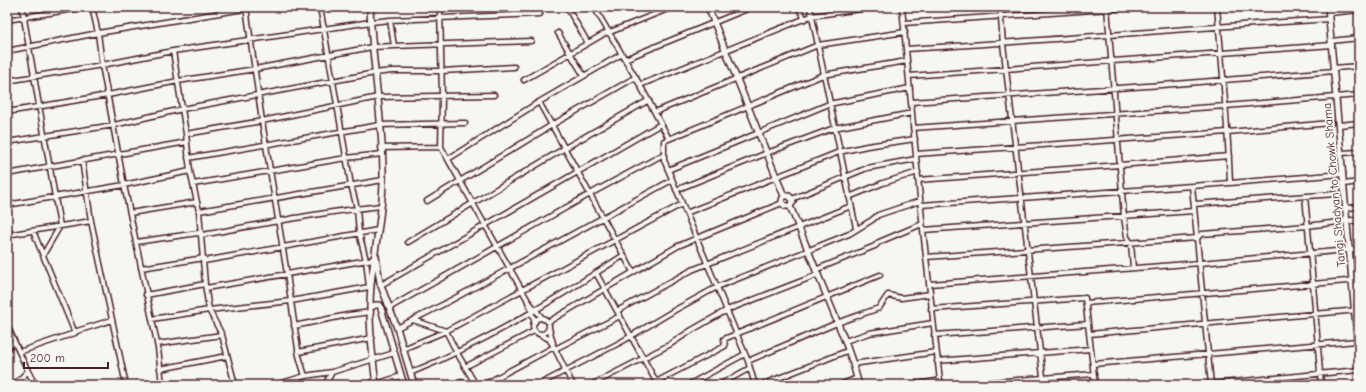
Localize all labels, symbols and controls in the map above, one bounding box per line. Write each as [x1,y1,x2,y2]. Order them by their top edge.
street label: Tangi Shadyan to Chowk Shama [1320,102,1348,268]
scale bar [24,344,108,370]
text: 200 m [30,351,65,365]

